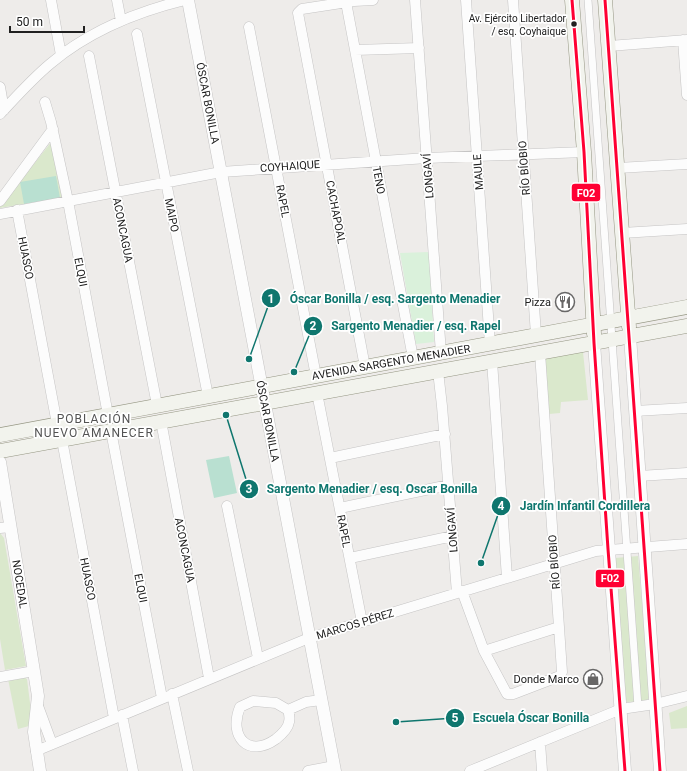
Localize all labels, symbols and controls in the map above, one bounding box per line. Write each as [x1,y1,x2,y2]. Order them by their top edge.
scale bar [10,8,84,34]
place label: Av. Ejército Libertador / esq. Coyhaique [469,13,567,37]
text: 50 m [16,15,43,29]
marker: Av. Ejército Libertador / esq. Coyhaique [569,19,579,29]
street label: ÓSCAR BONILLA [193,61,222,146]
street label: RÍO BÍOBIO [516,140,533,196]
street label: LONGAVÍ [420,152,437,199]
street label: MAULE [471,154,486,190]
street label: COYHAIQUE [260,158,321,175]
street label: TENO [369,165,388,195]
street label: CACHAPOAL [323,179,348,245]
line badge: F02 [571,183,601,202]
street label: RAPEL [273,184,292,219]
text: F02 [577,187,595,200]
street label: ACONCAGUA [110,197,135,264]
street label: MAIPO [162,197,181,233]
street label: HUASCO [15,236,36,281]
street label: ELQUI [71,256,90,288]
callout: Óscar Bonilla / esq. Sargento Menadier [261,286,508,310]
text: Óscar Bonilla / esq. Sargento Menadier [290,291,501,306]
restaurant icon: Pizza [554,291,576,313]
text: 1 [268,292,274,306]
place label: Pizza [524,296,551,309]
callout: Sargento Menadier / esq. Rapel [303,314,509,338]
text: 2 [310,319,317,333]
text: Sargento Menadier / esq. Rapel [331,319,501,333]
street label: AVENIDA SARGENTO MENADIER [311,342,472,383]
street label: ÓSCAR BONILLA [253,379,282,464]
district label: POBLACIÓN NUEVO AMANECER [34,411,154,440]
callout: Sargento Menadier / esq. Oscar Bonilla [239,477,486,501]
text: 3 [246,482,253,496]
text: Sargento Menadier / esq. Oscar Bonilla [267,482,478,496]
callout: Jardín Infantil Cordillera [491,494,658,518]
text: 4 [498,499,505,513]
text: Jardín Infantil Cordillera [520,499,651,513]
street label: LONGAVÍ [444,506,461,553]
street label: RAPEL [334,514,353,549]
street label: ACONCAGUA [172,517,197,584]
street label: RÍO BÍOBIO [546,534,563,590]
street label: HUASCO [77,557,98,602]
street label: NOCEDAL [9,559,30,609]
line badge: F02 [595,569,625,588]
street label: ELQUI [131,572,150,604]
text: F02 [601,572,619,585]
street label: MARCOS PÉREZ [315,606,396,642]
shop icon: Donde Marco [582,668,604,690]
place label: Donde Marco [513,673,579,686]
callout: Escuela Óscar Bonilla [445,706,598,730]
text: Escuela Óscar Bonilla [473,710,590,725]
text: 5 [452,711,459,725]

